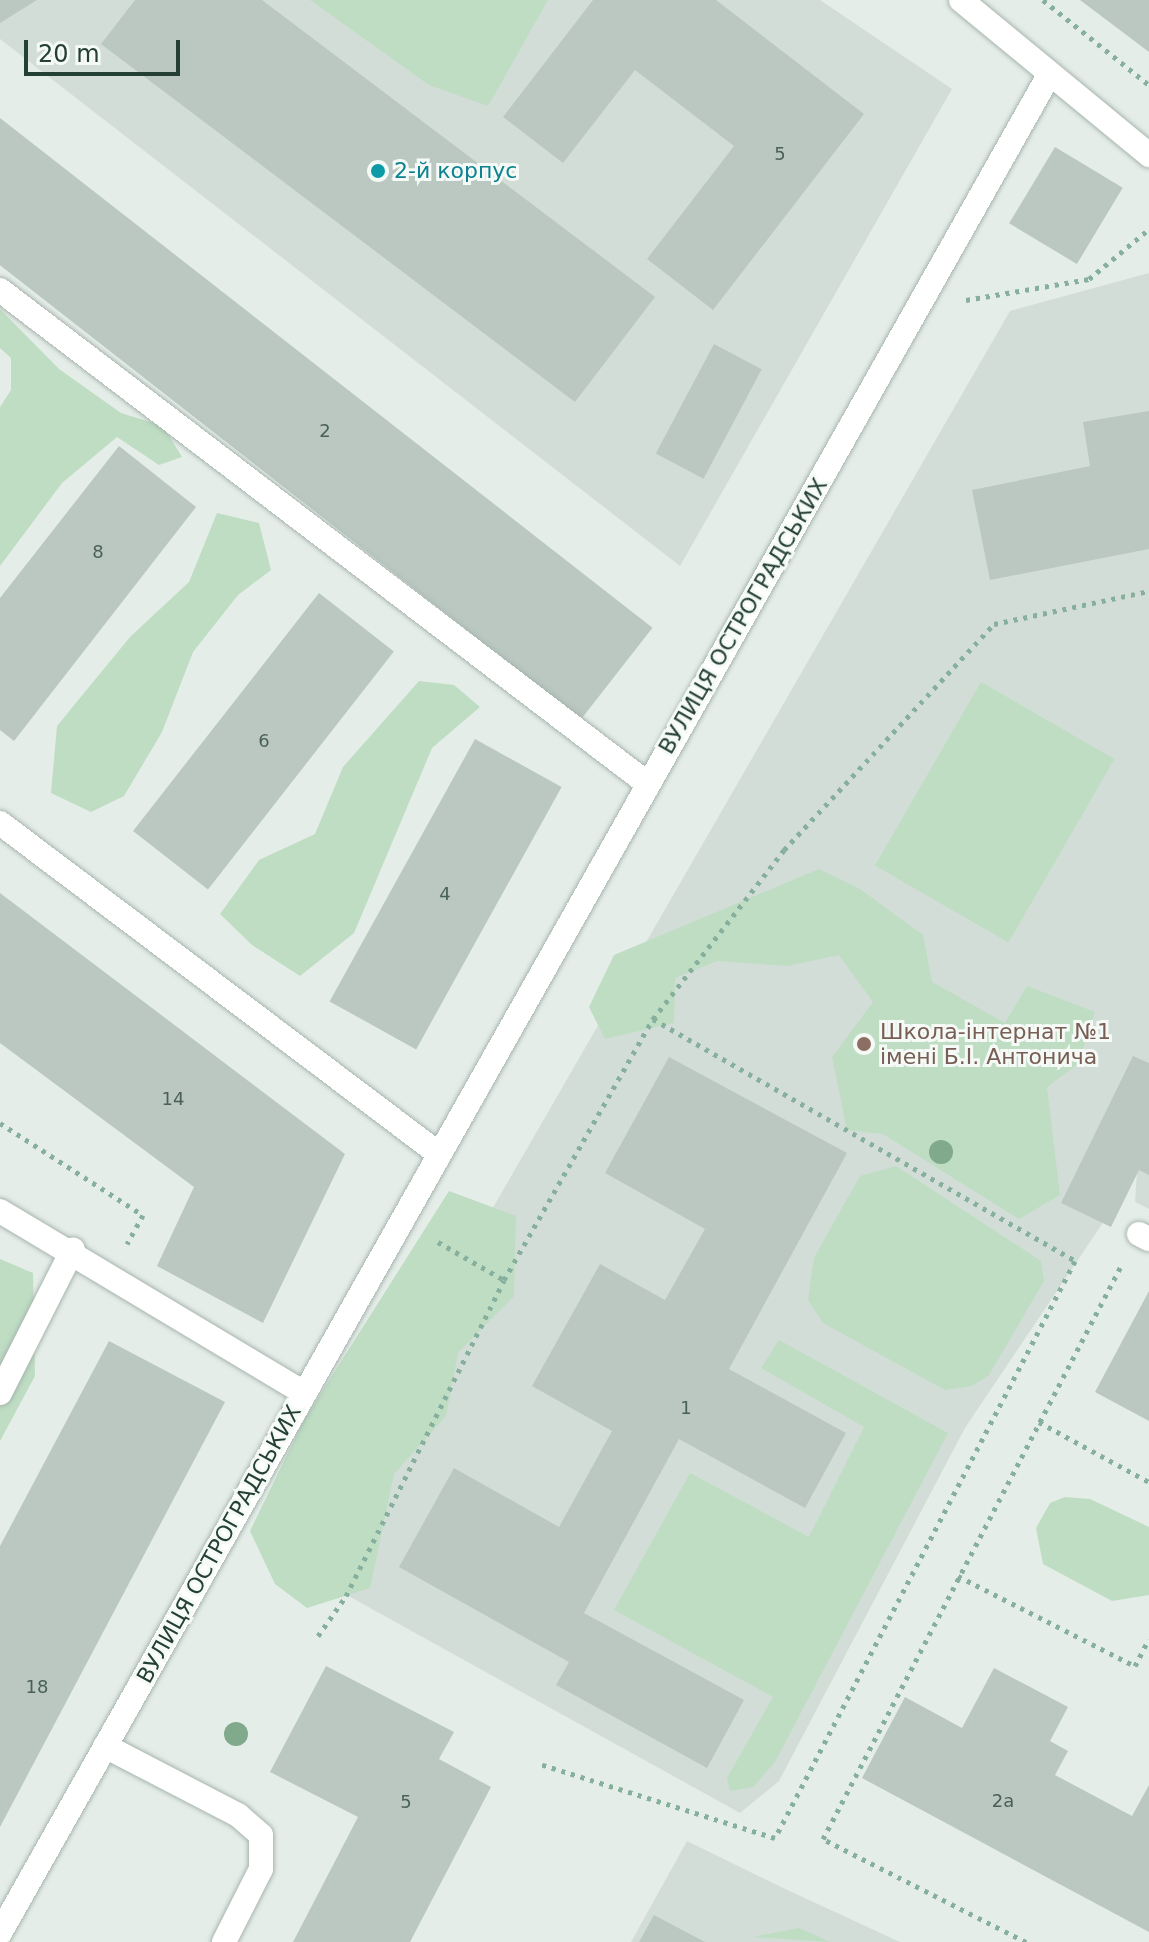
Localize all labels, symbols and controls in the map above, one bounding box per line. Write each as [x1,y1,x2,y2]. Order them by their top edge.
scale bar [28,24,184,74]
text: 20 m [38,40,100,68]
house number: 5 [774,143,786,165]
place label: 2-й корпус [394,158,517,184]
marker: 2-й корпус [369,162,387,180]
house number: 2 [319,420,331,442]
street label: ВУЛИЦЯ ОСТРОГРАДСЬКИХ [653,473,833,759]
house number: 8 [92,541,104,563]
house number: 6 [258,730,270,752]
house number: 4 [439,883,451,905]
place label: Школа-інтернат №1 імені Б.І. Антонича [880,1018,1111,1070]
marker: Школа-інтернат №1 імені Б.І. Антонича [855,1035,873,1053]
house number: 14 [162,1088,184,1110]
house number: 1 [680,1397,692,1419]
street label: ВУЛИЦЯ ОСТРОГРАДСЬКИХ [131,1400,307,1688]
house number: 18 [26,1676,48,1698]
house number: 2а [992,1790,1014,1812]
house number: 5 [400,1791,412,1813]

